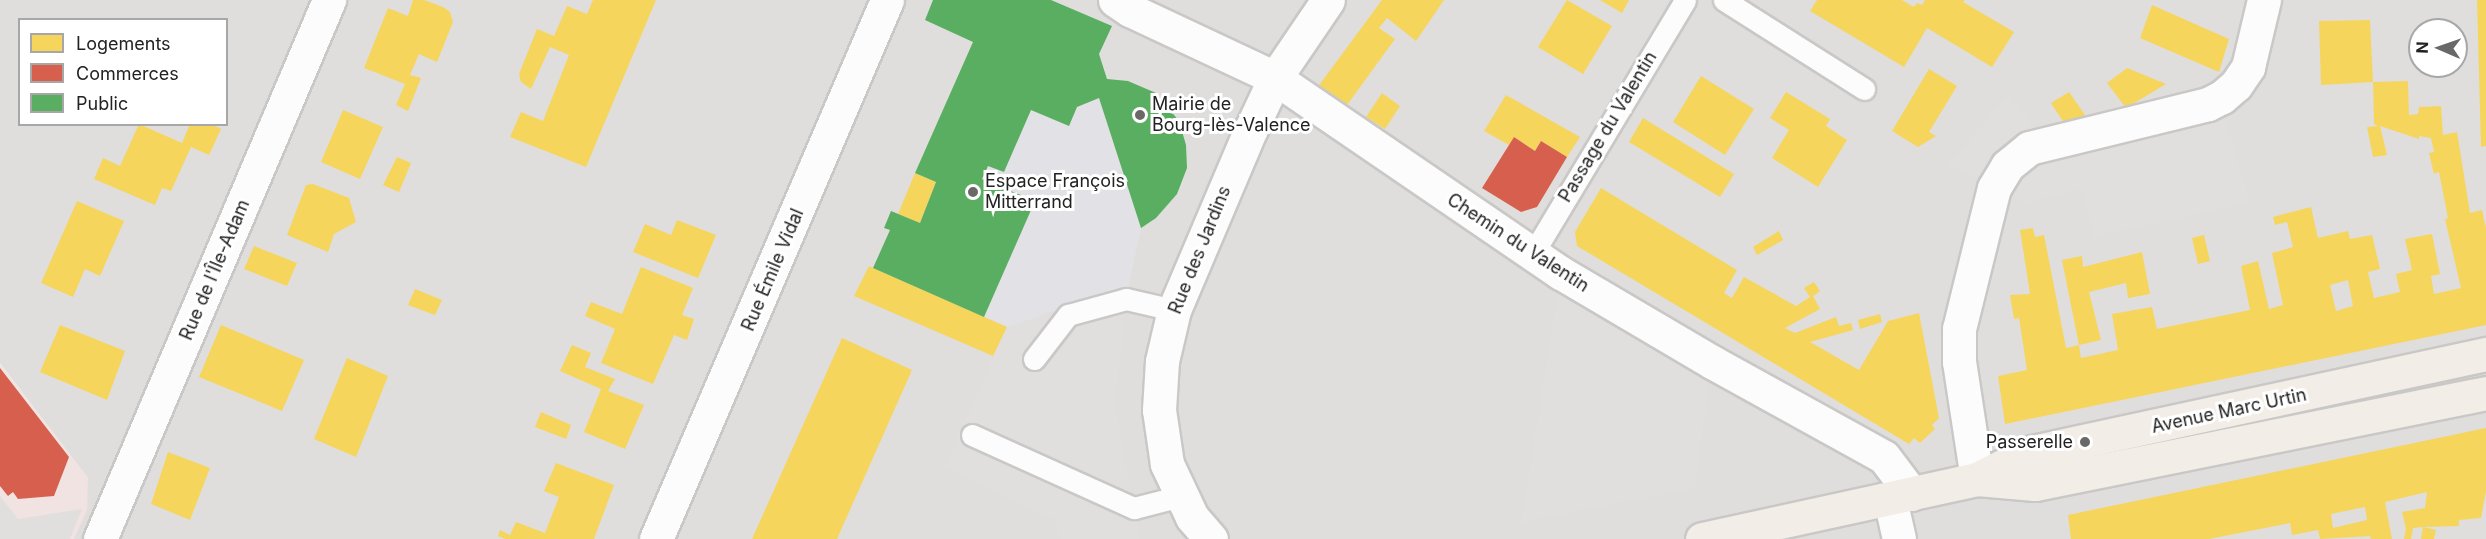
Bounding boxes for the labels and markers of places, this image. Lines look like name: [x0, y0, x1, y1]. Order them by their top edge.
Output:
place label: Mairie de Bourg-lès-Valence: [1152, 94, 1311, 136]
marker: Mairie de Bourg-lès-Valence: [1133, 108, 1147, 122]
place label: Espace François Mitterrand: [985, 171, 1125, 213]
marker: Espace François Mitterrand: [966, 185, 980, 199]
place label: Passerelle: [1986, 431, 2073, 453]
marker: Passerelle: [2078, 435, 2092, 449]

